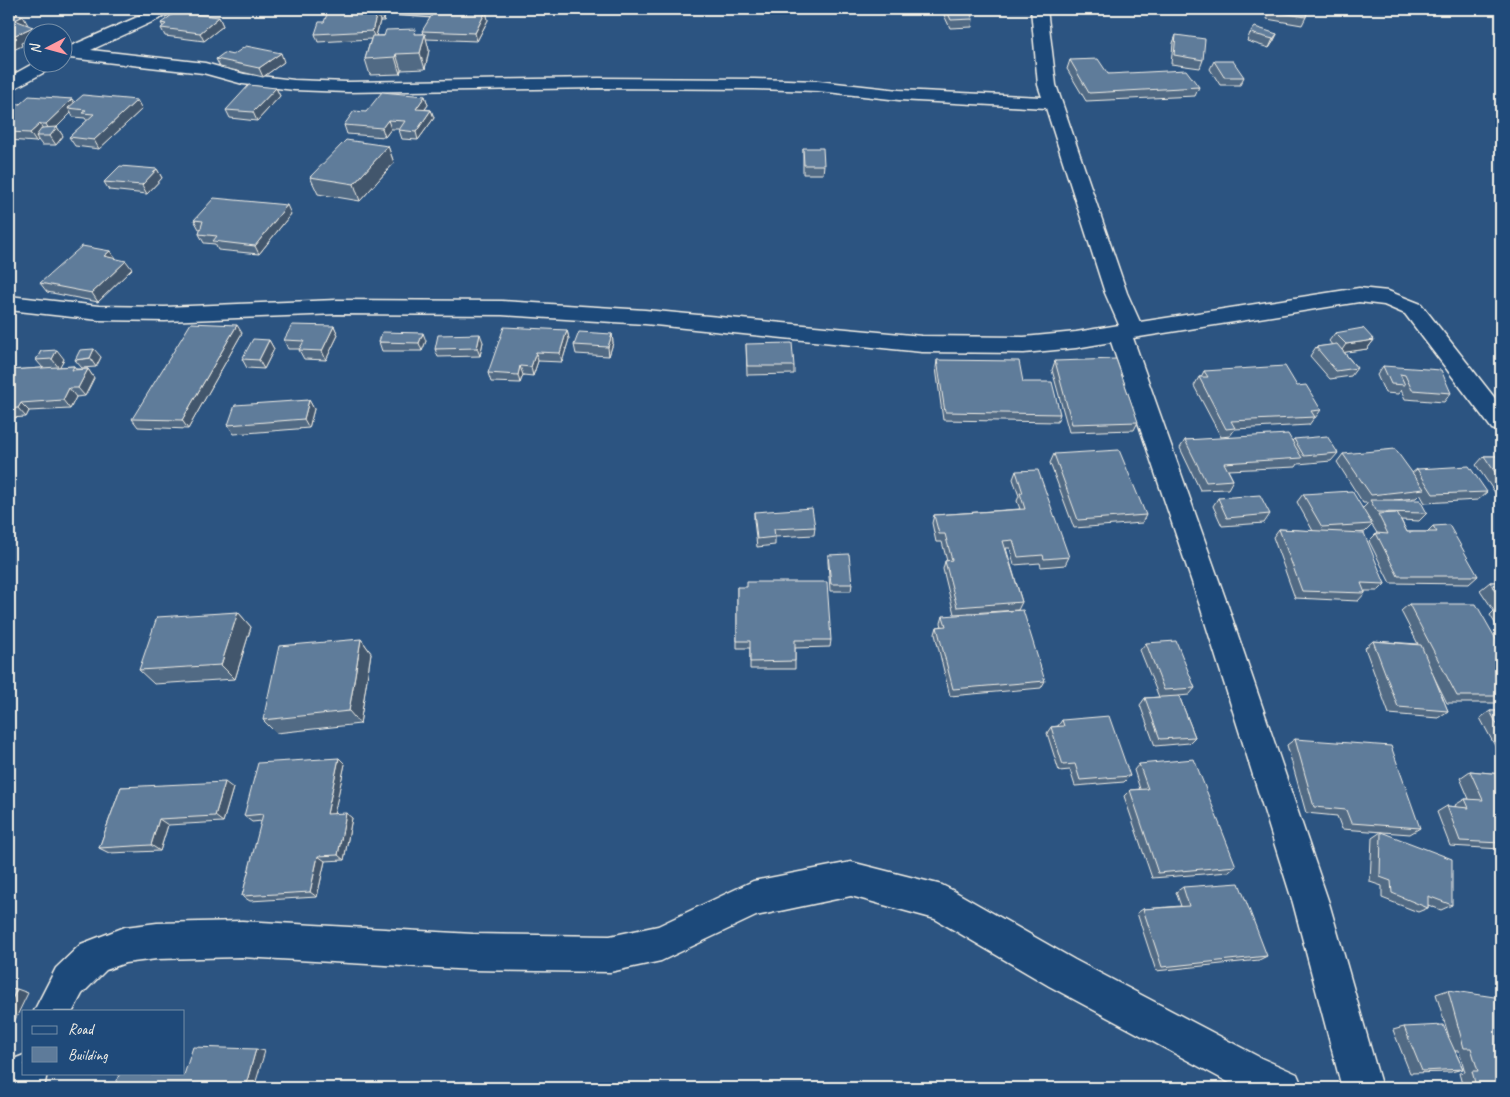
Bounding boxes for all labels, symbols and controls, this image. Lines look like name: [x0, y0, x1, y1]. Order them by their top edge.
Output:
north arrow: [22, 22, 72, 72]
text: N: [26, 42, 44, 55]
legend: [22, 1010, 185, 1074]
text: Road: [68, 1020, 95, 1039]
text: Building: [68, 1046, 108, 1065]

